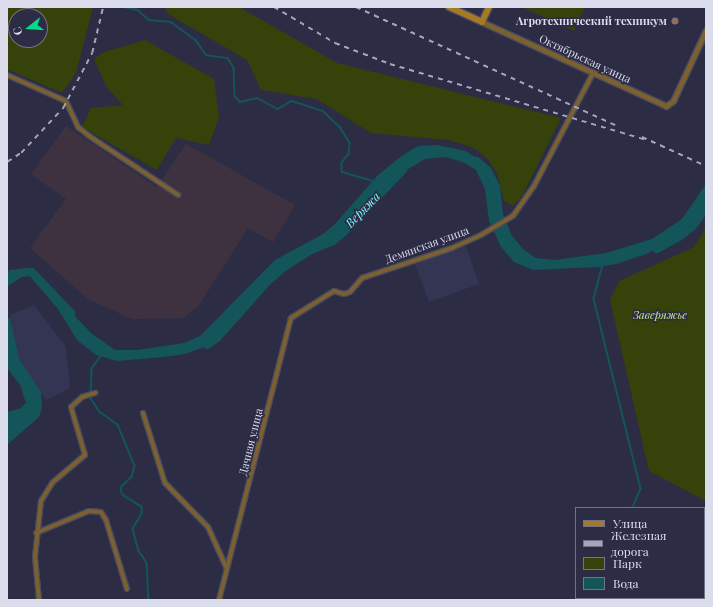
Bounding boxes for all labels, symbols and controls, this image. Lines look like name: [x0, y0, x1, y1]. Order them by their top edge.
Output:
north arrow: [8, 8, 48, 48]
place label: Агротехнический техникум: [516, 14, 667, 28]
marker: Агротехнический техникум: [670, 16, 680, 26]
text: С: [9, 25, 25, 37]
street label: Октябрьская улица: [537, 32, 633, 86]
water label: Веряжа: [343, 189, 383, 231]
street label: Демянская улица: [383, 224, 471, 266]
park label: Заверяжье: [633, 308, 687, 322]
street label: Дачная улица: [236, 407, 266, 477]
legend: [575, 507, 705, 599]
text: Улица: [613, 515, 647, 531]
text: Железная дорога: [611, 527, 666, 559]
text: Парк: [613, 555, 642, 571]
text: Вода: [613, 575, 639, 591]

